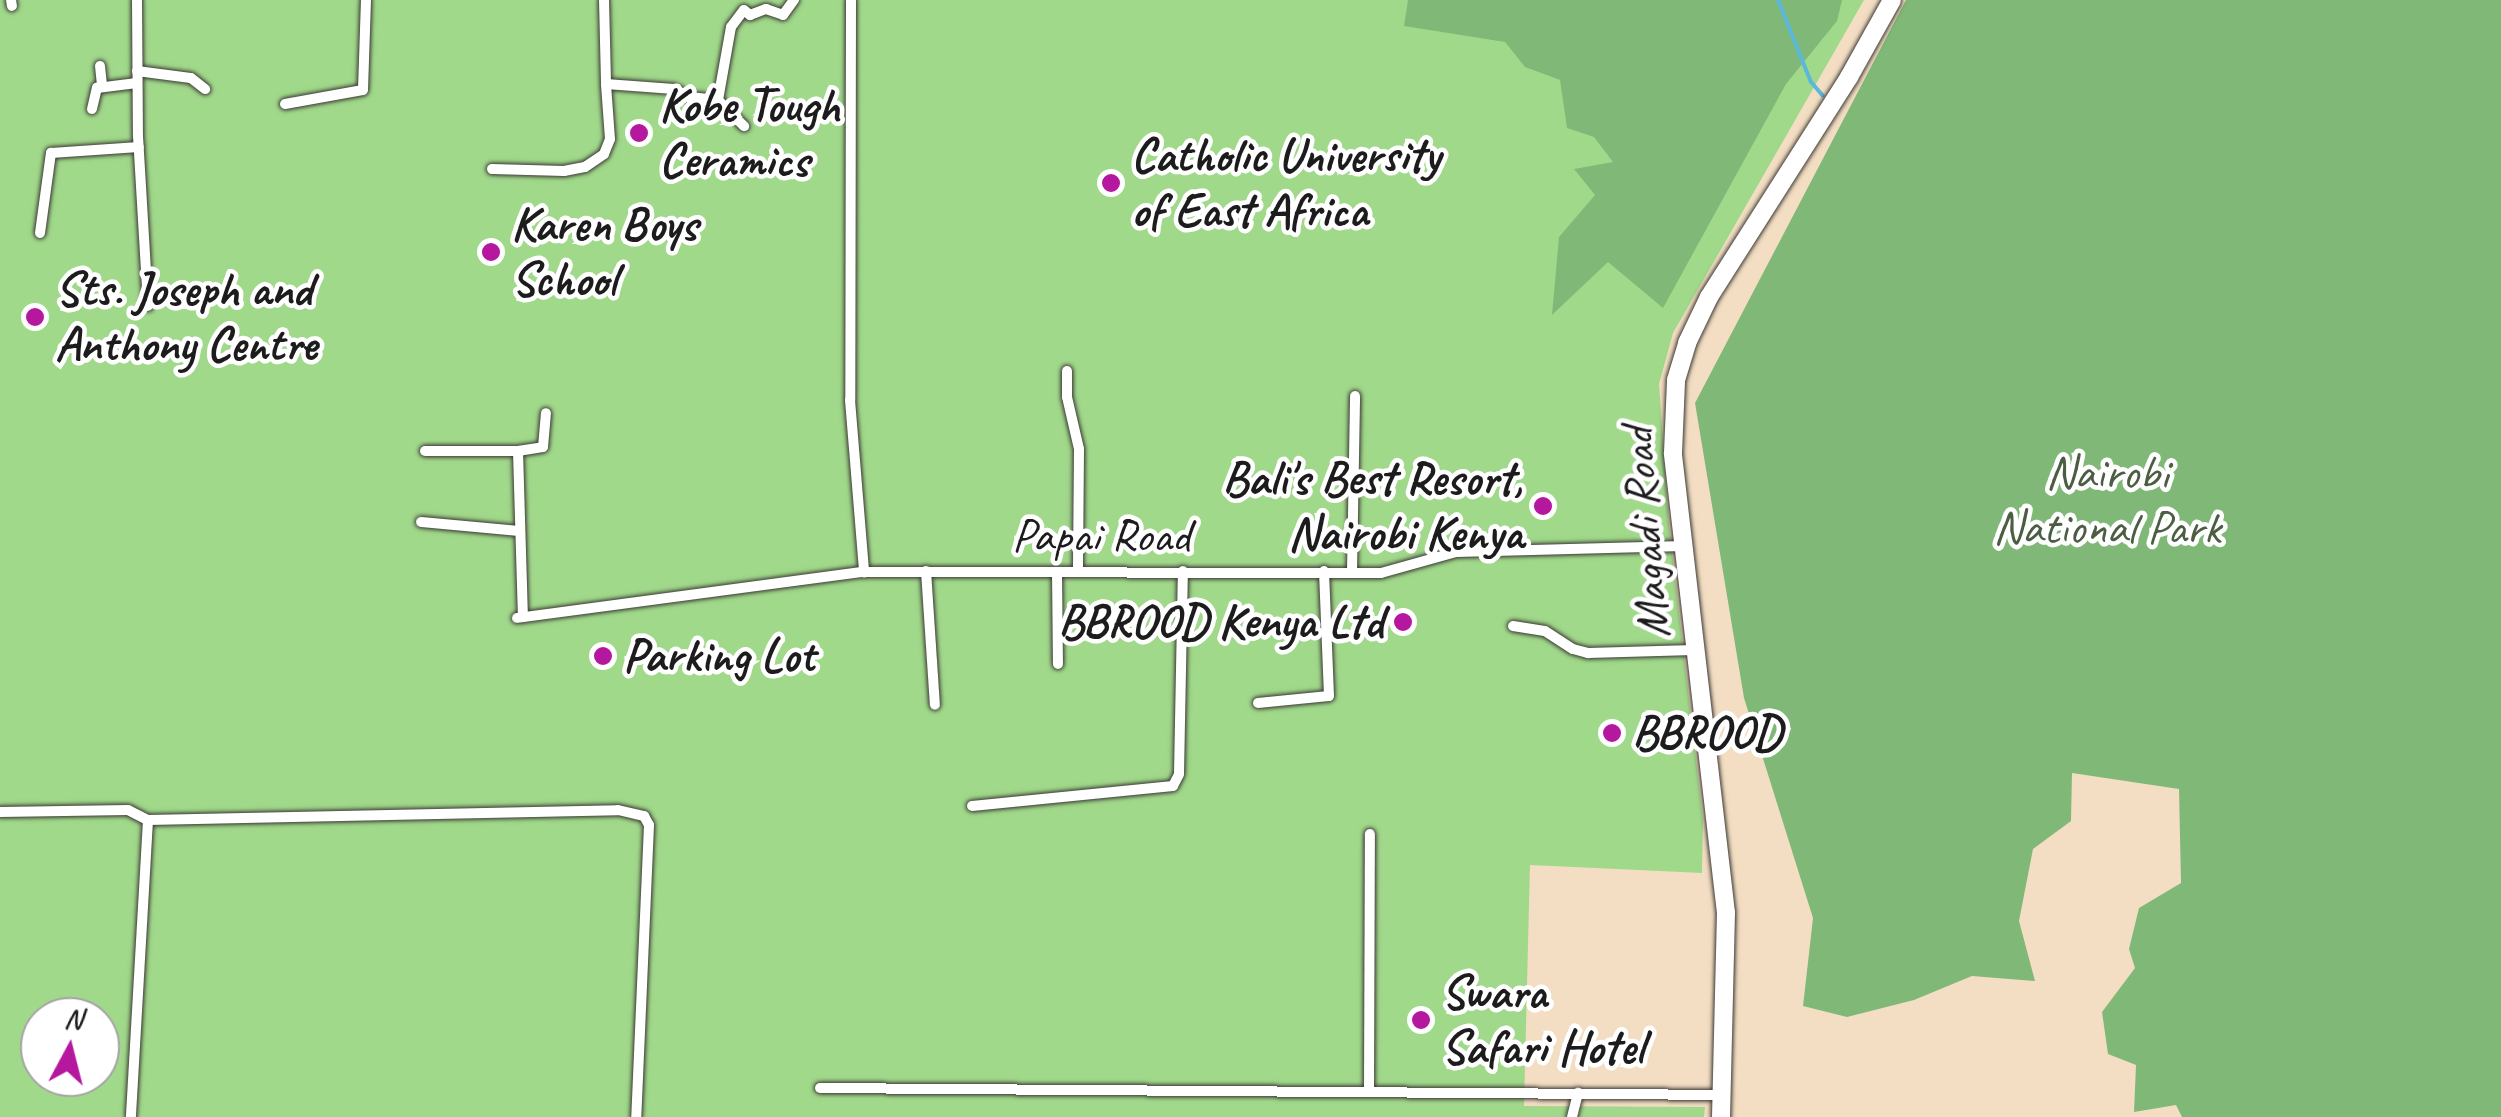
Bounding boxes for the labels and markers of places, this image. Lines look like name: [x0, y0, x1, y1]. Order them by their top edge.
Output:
place label: Kobe Tough Ceramics: [659, 76, 840, 189]
marker: Kobe Tough Ceramics: [628, 122, 650, 144]
place label: Catholic University of East Africa: [1131, 126, 1440, 239]
marker: Catholic University of East Africa: [1100, 172, 1122, 194]
place label: Karen Boys School: [511, 195, 697, 308]
marker: Karen Boys School: [480, 241, 502, 263]
place label: Sts. Joseph and Anthony Centre: [55, 260, 317, 373]
marker: Sts. Joseph and Anthony Centre: [24, 306, 46, 328]
place label: Bali's Best Resort, Nairobi Kenya: [1221, 449, 1523, 562]
marker: Bali's Best Resort, Nairobi Kenya: [1532, 495, 1554, 517]
place label: BBROOD Kenya Ltd: [1059, 593, 1383, 651]
marker: BBROOD Kenya Ltd: [1392, 611, 1414, 633]
place label: Parking Lot: [623, 627, 814, 685]
marker: Parking Lot: [592, 645, 614, 667]
place label: BBROOD: [1632, 704, 1781, 762]
marker: BBROOD: [1601, 722, 1623, 744]
place label: Swara Safari Hotel: [1441, 963, 1643, 1076]
marker: Swara Safari Hotel: [1410, 1009, 1432, 1031]

